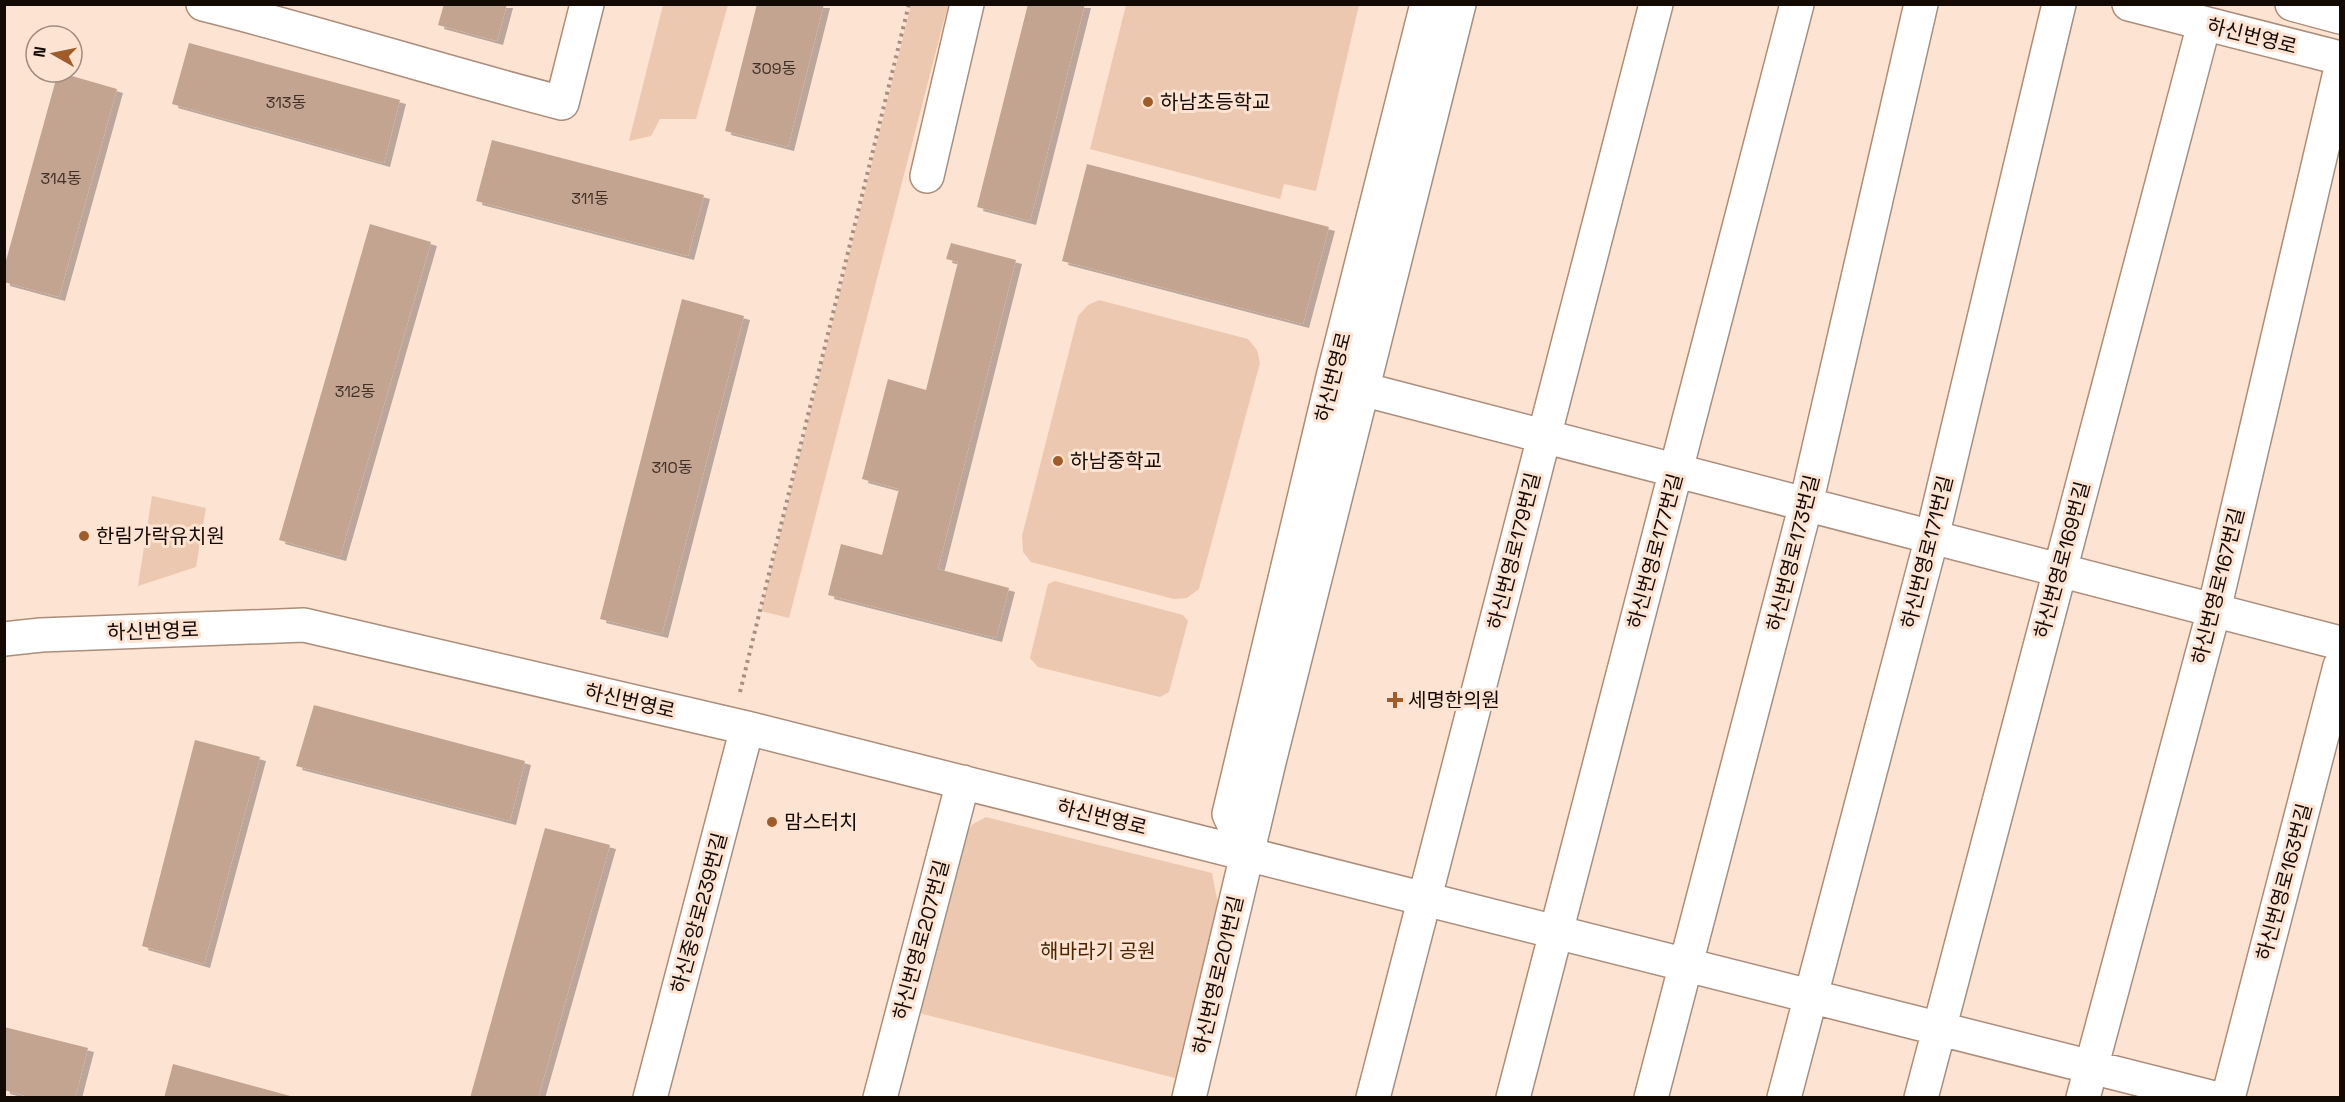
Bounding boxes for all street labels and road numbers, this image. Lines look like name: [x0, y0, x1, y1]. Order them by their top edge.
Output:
street label: 하신번영로: [2204, 12, 2300, 60]
street label: 하신번영로: [1309, 329, 1357, 425]
street label: 하신번영로179번길: [1482, 470, 1546, 632]
street label: 하신번영로177번길: [1622, 470, 1688, 632]
street label: 하신번영로173번길: [1761, 472, 1825, 634]
street label: 하신번영로171번길: [1895, 473, 1959, 631]
street label: 하신번영로169번길: [2029, 479, 2095, 641]
street label: 하신번영로167번길: [2186, 505, 2250, 667]
street label: 하신번영로: [107, 616, 199, 646]
street label: 하신번영로: [582, 678, 678, 724]
street label: 하신번영로: [1054, 793, 1150, 841]
street label: 하신번영로163번길: [2251, 801, 2317, 963]
street label: 하신중앙로239번길: [665, 830, 733, 996]
street label: 하신번영로207번길: [887, 857, 955, 1023]
street label: 하신번영로201번길: [1187, 893, 1249, 1057]

